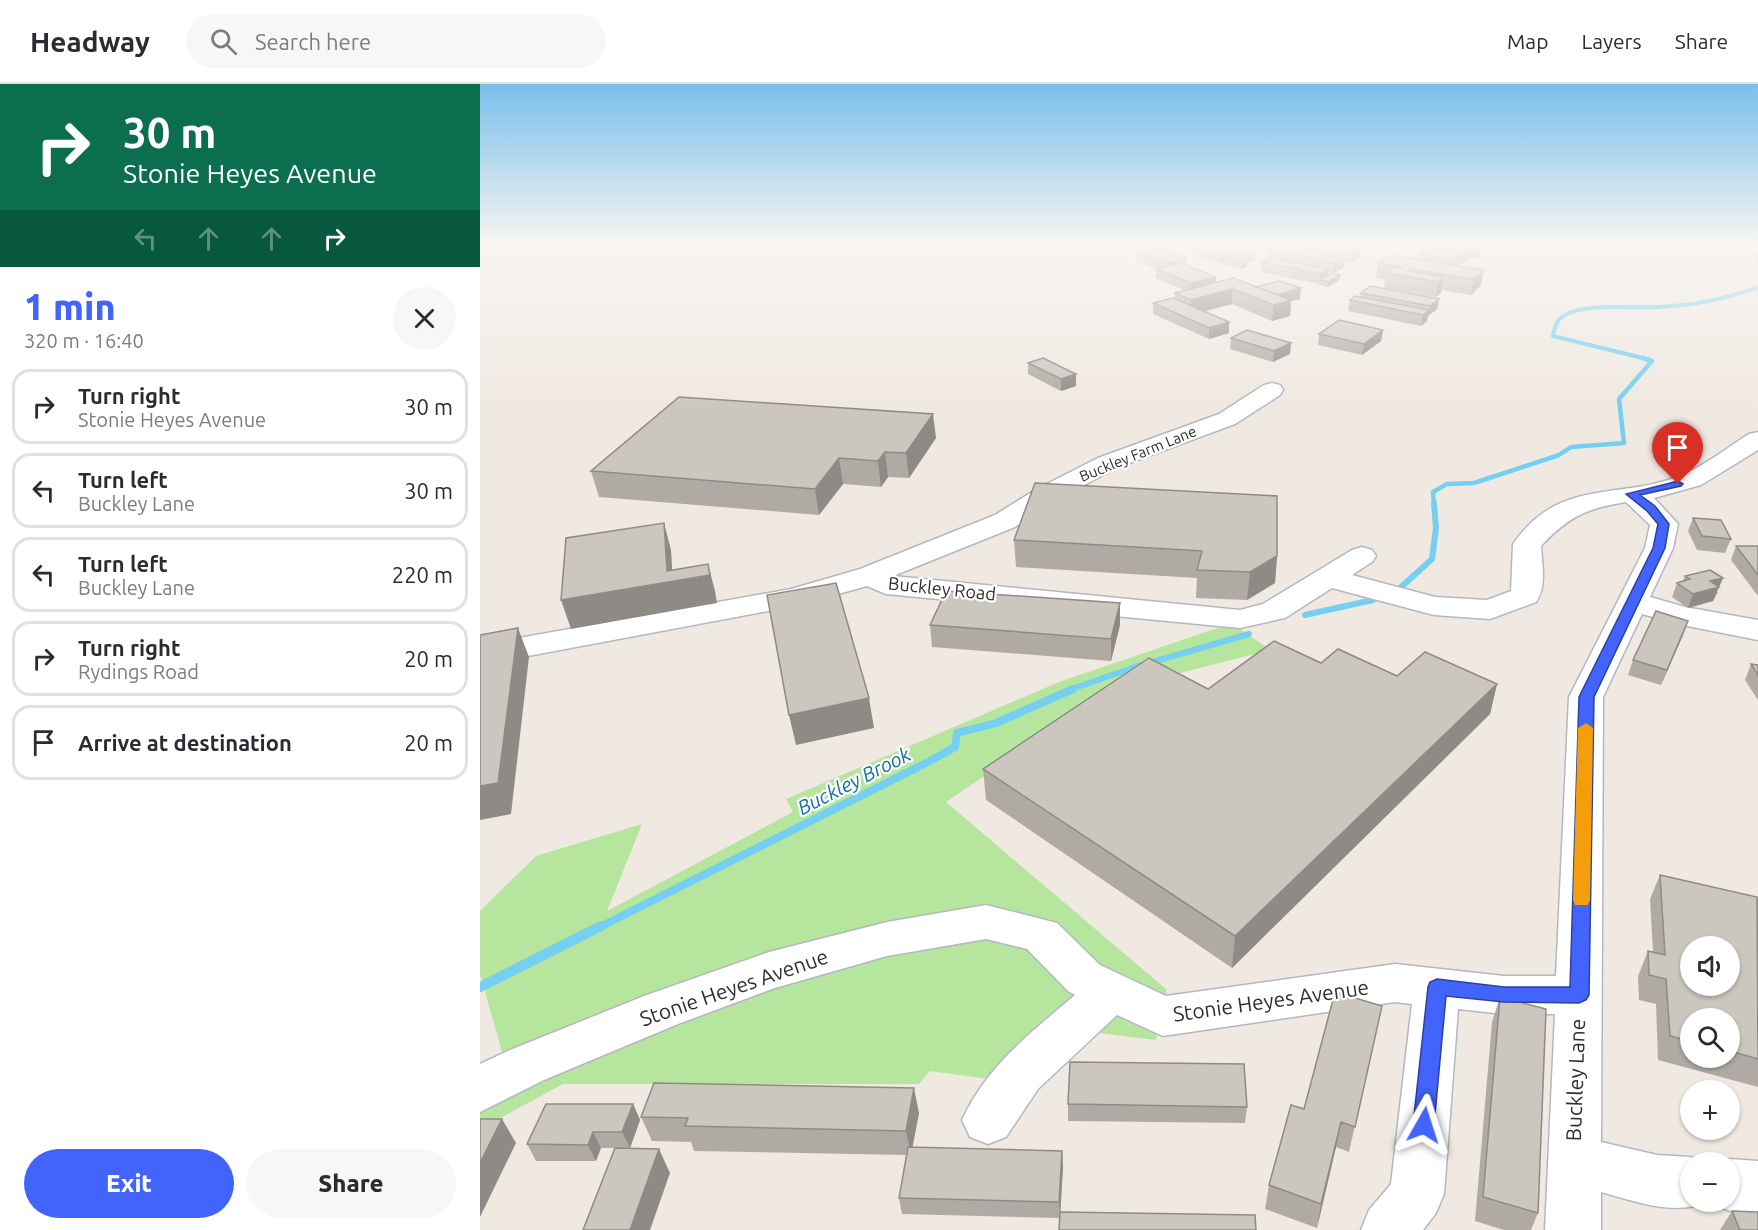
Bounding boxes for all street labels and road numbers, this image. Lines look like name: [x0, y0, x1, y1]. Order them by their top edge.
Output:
street label: Buckley Farm Lane: [1077, 422, 1199, 485]
street label: Buckley Road: [887, 572, 997, 604]
street label: Stonie Heyes Avenue: [636, 944, 831, 1031]
street label: Stonie Heyes Avenue: [1171, 974, 1370, 1026]
street label: Buckley Lane: [1561, 1018, 1589, 1142]

